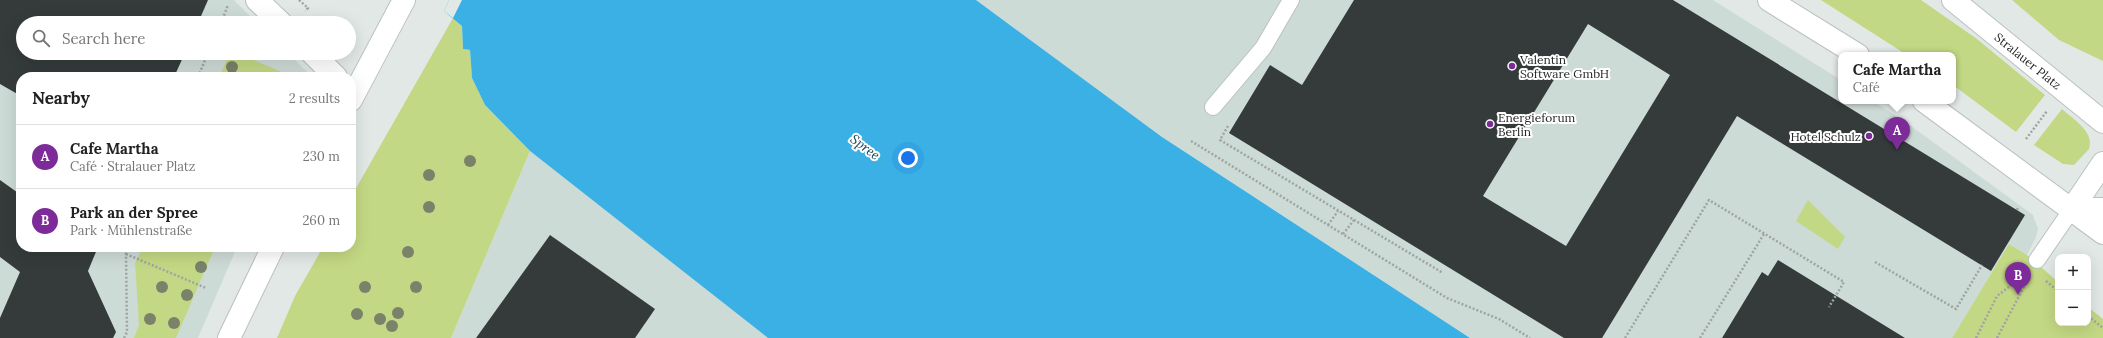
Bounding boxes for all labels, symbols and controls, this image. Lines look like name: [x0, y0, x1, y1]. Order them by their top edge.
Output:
search box: [16, 16, 356, 60]
icon: search: [30, 27, 52, 49]
text: Search here: [62, 29, 145, 48]
street label: Stralauer Platz: [1992, 30, 2064, 92]
place label: Valentin Software GmbH: [1519, 52, 1609, 81]
popup: [1838, 52, 1956, 104]
text: Cafe Martha: [1853, 60, 1941, 79]
marker: Valentin Software GmbH: [1507, 61, 1517, 71]
text: Café: [1853, 79, 1880, 96]
text: Nearby: [32, 87, 90, 109]
text: 2 results: [289, 90, 340, 107]
place label: Energieforum Berlin: [1498, 110, 1576, 139]
pin: A: [1884, 117, 1910, 150]
marker: Energieforum Berlin: [1485, 119, 1495, 129]
place label: Hotel Schulz: [1790, 129, 1861, 144]
water label: Spree: [847, 130, 883, 164]
marker: Hotel Schulz: [1864, 131, 1874, 141]
text: Cafe Martha: [70, 139, 159, 158]
text: A: [41, 148, 49, 165]
text: 230 m: [303, 148, 340, 165]
your location: [898, 148, 918, 168]
text: Café · Stralauer Platz: [70, 158, 196, 175]
text: Park an der Spree: [70, 203, 198, 222]
text: B: [41, 212, 49, 229]
text: 260 m: [302, 212, 340, 229]
text: Park · Mühlenstraße: [70, 222, 192, 239]
map controls: [2055, 254, 2091, 326]
button: +: [2055, 254, 2091, 290]
pin: B: [2005, 262, 2031, 295]
button: −: [2055, 290, 2091, 326]

